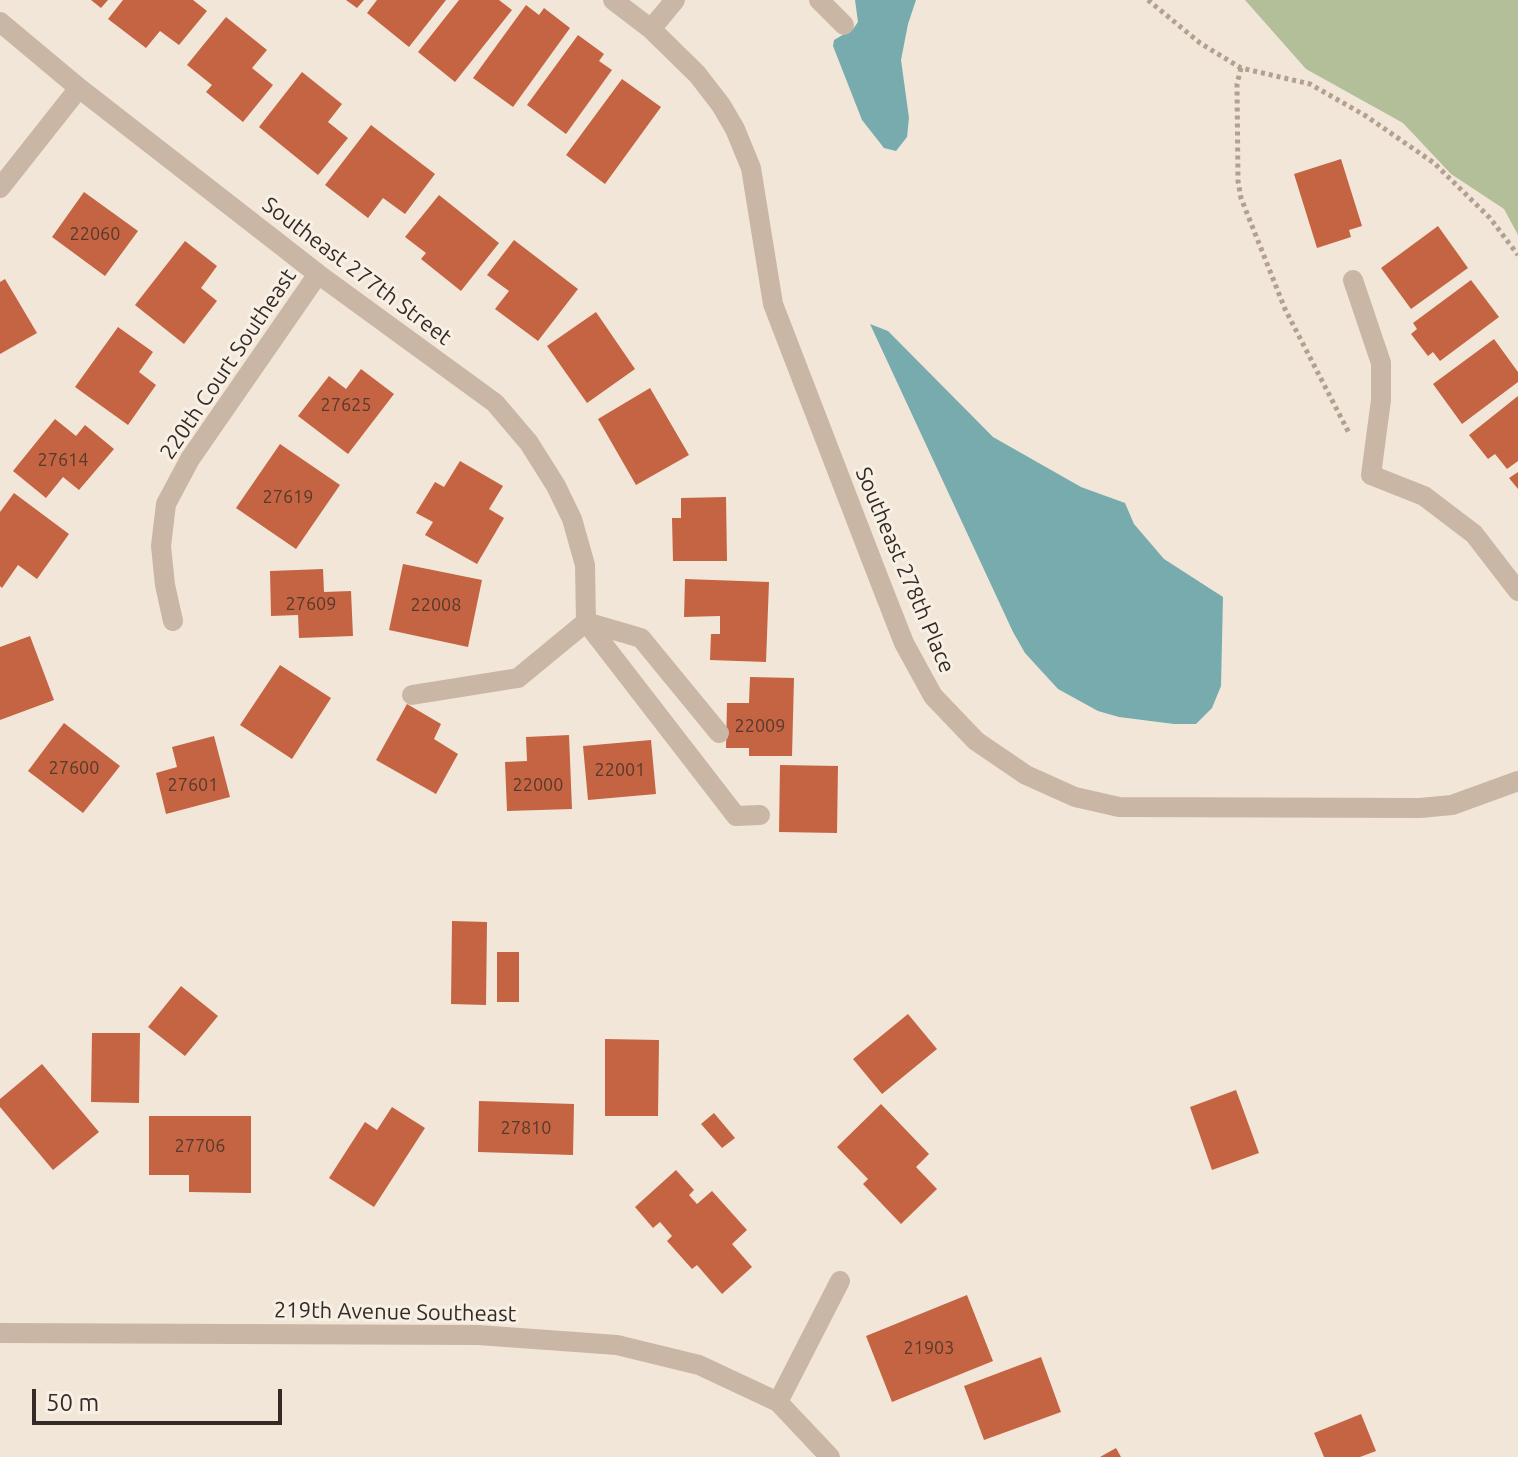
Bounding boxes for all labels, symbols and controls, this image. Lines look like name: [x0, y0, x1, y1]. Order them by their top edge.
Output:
street label: Southeast 277th Street: [257, 191, 457, 351]
house number: 22060: [70, 223, 120, 245]
street label: 220th Court Southeast: [154, 264, 302, 464]
house number: 27625: [321, 394, 371, 416]
house number: 27614: [38, 449, 88, 471]
street label: Southeast 278th Place: [850, 463, 960, 677]
house number: 27619: [263, 486, 313, 508]
house number: 27609: [286, 593, 336, 615]
house number: 22008: [411, 594, 461, 616]
house number: 22009: [735, 715, 785, 737]
house number: 27600: [49, 757, 99, 779]
house number: 22001: [595, 759, 645, 781]
house number: 27601: [168, 774, 218, 796]
house number: 22000: [513, 774, 563, 796]
house number: 27810: [501, 1117, 551, 1139]
house number: 27706: [175, 1135, 225, 1157]
street label: 219th Avenue Southeast: [274, 1297, 516, 1327]
house number: 21903: [904, 1337, 954, 1359]
scale bar: [36, 1373, 286, 1423]
text: 50 m: [46, 1389, 99, 1416]

